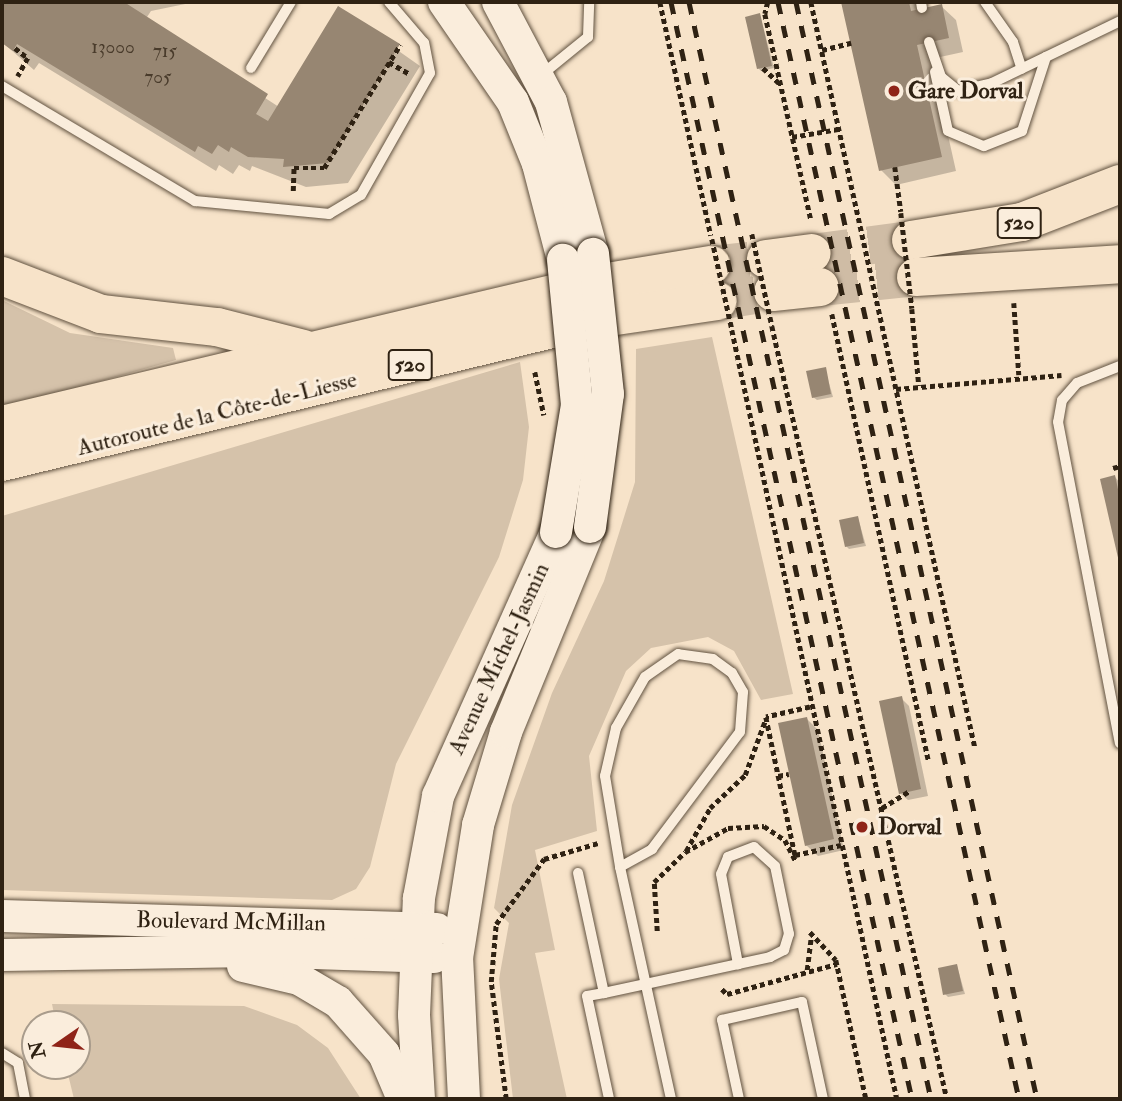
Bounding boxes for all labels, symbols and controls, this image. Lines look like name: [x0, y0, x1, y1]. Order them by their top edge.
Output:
house number: 13000: [91, 37, 135, 59]
house number: 715: [153, 41, 177, 63]
house number: 705: [145, 67, 171, 89]
place label: Gare Dorval: [908, 77, 1024, 105]
marker: Gare Dorval: [886, 83, 902, 99]
road number: 520: [996, 206, 1042, 241]
road number: 520: [387, 348, 433, 382]
street label: Autoroute de la Côte-de-Liesse: [74, 366, 360, 462]
street label: Avenue Michel-Jasmin: [442, 559, 556, 759]
place label: Dorval: [878, 813, 942, 841]
marker: Dorval: [852, 817, 872, 837]
street label: Boulevard McMillan: [136, 907, 326, 937]
north arrow: [21, 1010, 91, 1080]
text: N: [24, 1038, 51, 1061]

